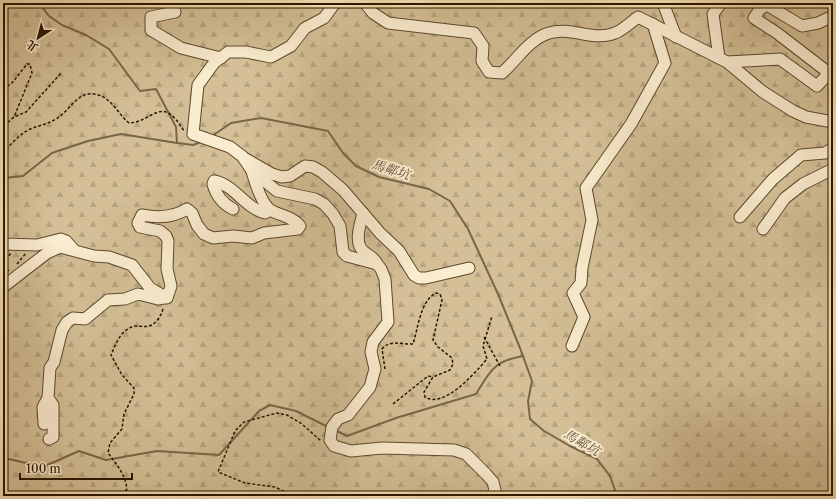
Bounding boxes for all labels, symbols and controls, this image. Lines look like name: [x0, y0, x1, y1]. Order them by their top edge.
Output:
north arrow: [18, 18, 58, 58]
text: 北: [24, 37, 41, 55]
water label: 馬鄰坑: [370, 156, 414, 183]
water label: 馬鄰坑: [561, 425, 605, 460]
scale bar: [20, 455, 132, 481]
text: 100 m: [26, 461, 61, 476]

